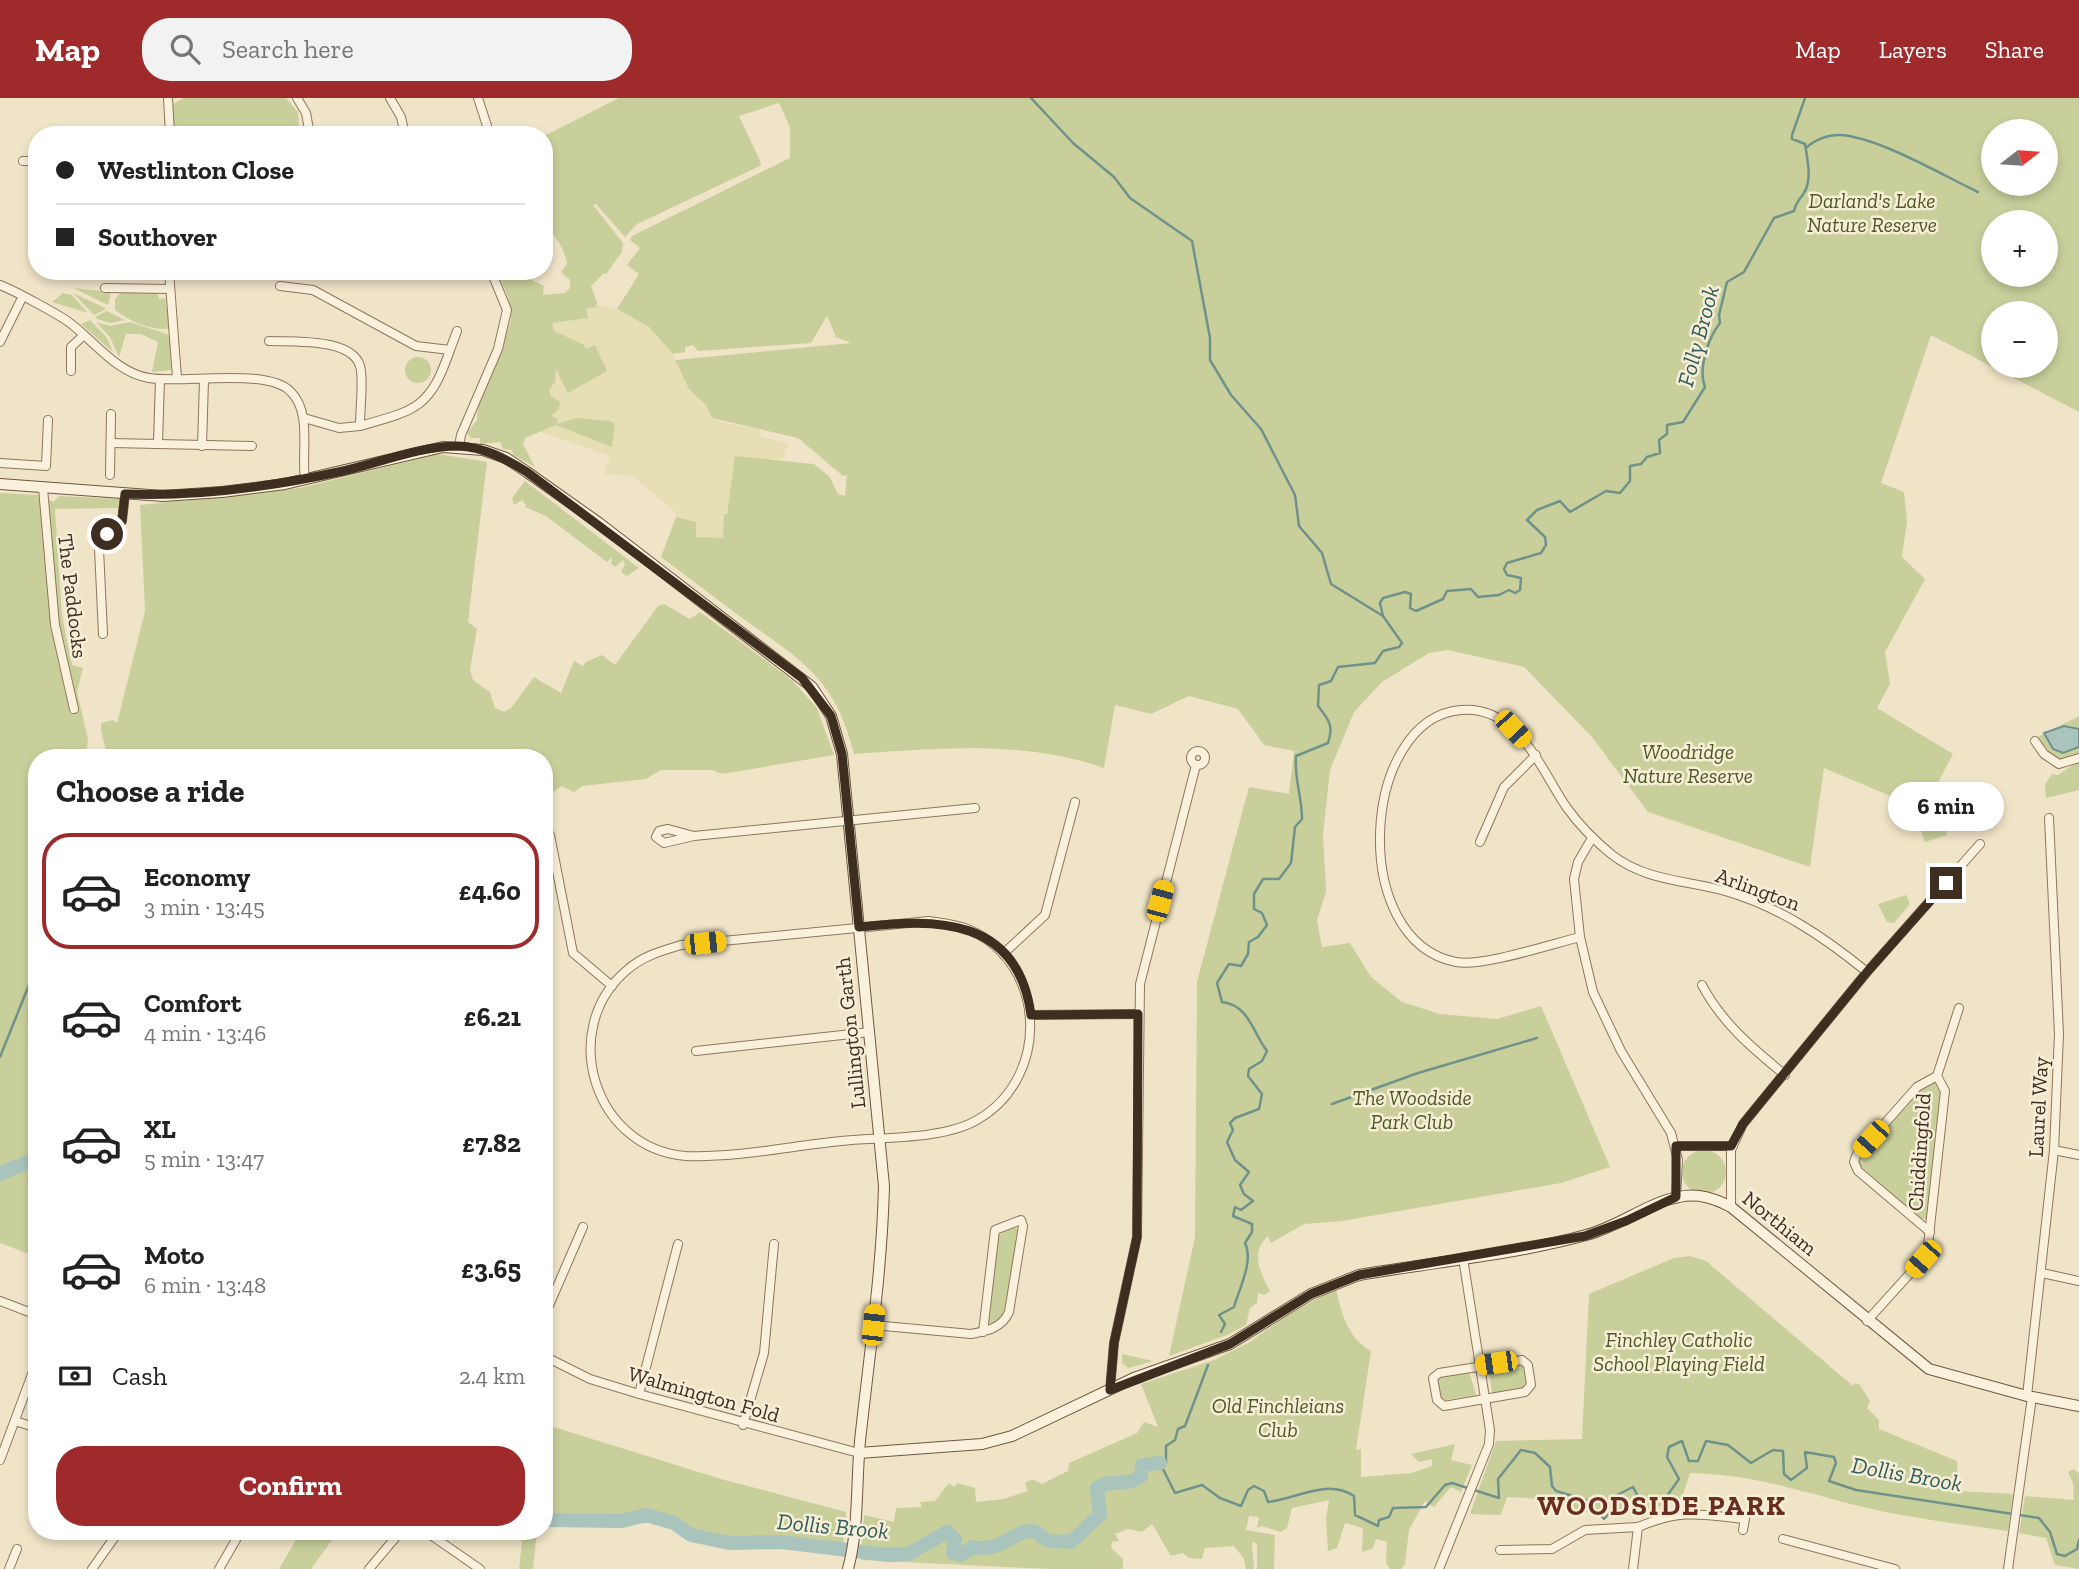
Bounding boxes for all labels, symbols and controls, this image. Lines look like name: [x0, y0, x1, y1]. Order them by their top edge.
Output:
search box: [142, 18, 632, 81]
text: Map: [35, 30, 100, 69]
icon: search: [166, 30, 204, 68]
text: Search here: [222, 33, 354, 65]
text: Map: [1795, 35, 1841, 64]
text: Layers: [1879, 35, 1947, 64]
text: Share: [1985, 35, 2044, 64]
north arrow: [1981, 119, 2058, 196]
map controls: [1981, 119, 2058, 378]
text: Westlinton Close: [98, 154, 294, 186]
park label: Darland's Lake Nature Reserve: [1807, 188, 1937, 237]
button: +: [1981, 210, 2058, 287]
text: Southover: [98, 221, 217, 253]
water label: Folly Brook: [1671, 282, 1725, 390]
button: −: [1981, 301, 2058, 378]
route start: [91, 518, 123, 550]
street label: The Paddocks: [53, 532, 93, 660]
car: [1491, 706, 1536, 752]
park label: Woodridge Nature Reserve: [1623, 739, 1753, 788]
text: Choose a ride: [56, 772, 244, 810]
callout: 6 min: [1888, 782, 2004, 830]
text: 6 min: [1917, 792, 1975, 820]
icon: car: [60, 860, 123, 923]
text: Economy: [144, 861, 250, 893]
street label: Arlington: [1712, 862, 1804, 916]
route end: [1930, 867, 1962, 899]
text: £4.60: [459, 875, 521, 907]
car: [1145, 878, 1176, 924]
text: 3 min · 13:45: [144, 893, 265, 921]
car: [684, 930, 727, 956]
street label: Lullington Garth: [830, 956, 870, 1110]
icon: car: [60, 986, 123, 1049]
text: Comfort: [144, 987, 241, 1019]
text: £6.21: [464, 1001, 521, 1033]
text: 4 min · 13:46: [144, 1019, 266, 1047]
street label: Laurel Way: [2023, 1056, 2053, 1158]
park label: The Woodside Park Club: [1352, 1085, 1472, 1134]
street label: Chiddingfold: [1902, 1092, 1936, 1212]
icon: car: [60, 1112, 123, 1175]
text: XL: [144, 1113, 176, 1145]
car: [1850, 1116, 1893, 1162]
text: £7.82: [462, 1127, 521, 1159]
text: 5 min · 13:47: [144, 1145, 264, 1173]
street label: Northiam: [1738, 1185, 1822, 1261]
car: [1902, 1236, 1945, 1282]
icon: car: [60, 1238, 123, 1301]
text: Moto: [144, 1239, 204, 1271]
text: £3.65: [461, 1253, 521, 1285]
text: 6 min · 13:48: [144, 1271, 266, 1299]
car: [861, 1303, 886, 1347]
park label: Finchley Catholic School Playing Field: [1593, 1327, 1765, 1376]
car: [1474, 1350, 1519, 1376]
icon: cash: [56, 1357, 94, 1395]
text: Cash: [112, 1360, 167, 1392]
street label: Walmington Fold: [625, 1360, 783, 1428]
text: 2.4 km: [459, 1362, 525, 1390]
park label: Old Finchleians Club: [1212, 1393, 1344, 1442]
button: Confirm: [56, 1446, 525, 1526]
water label: Dollis Brook: [1849, 1450, 1965, 1498]
district label: WOODSIDE PARK: [1537, 1489, 1787, 1522]
water label: Dollis Brook: [776, 1507, 890, 1545]

